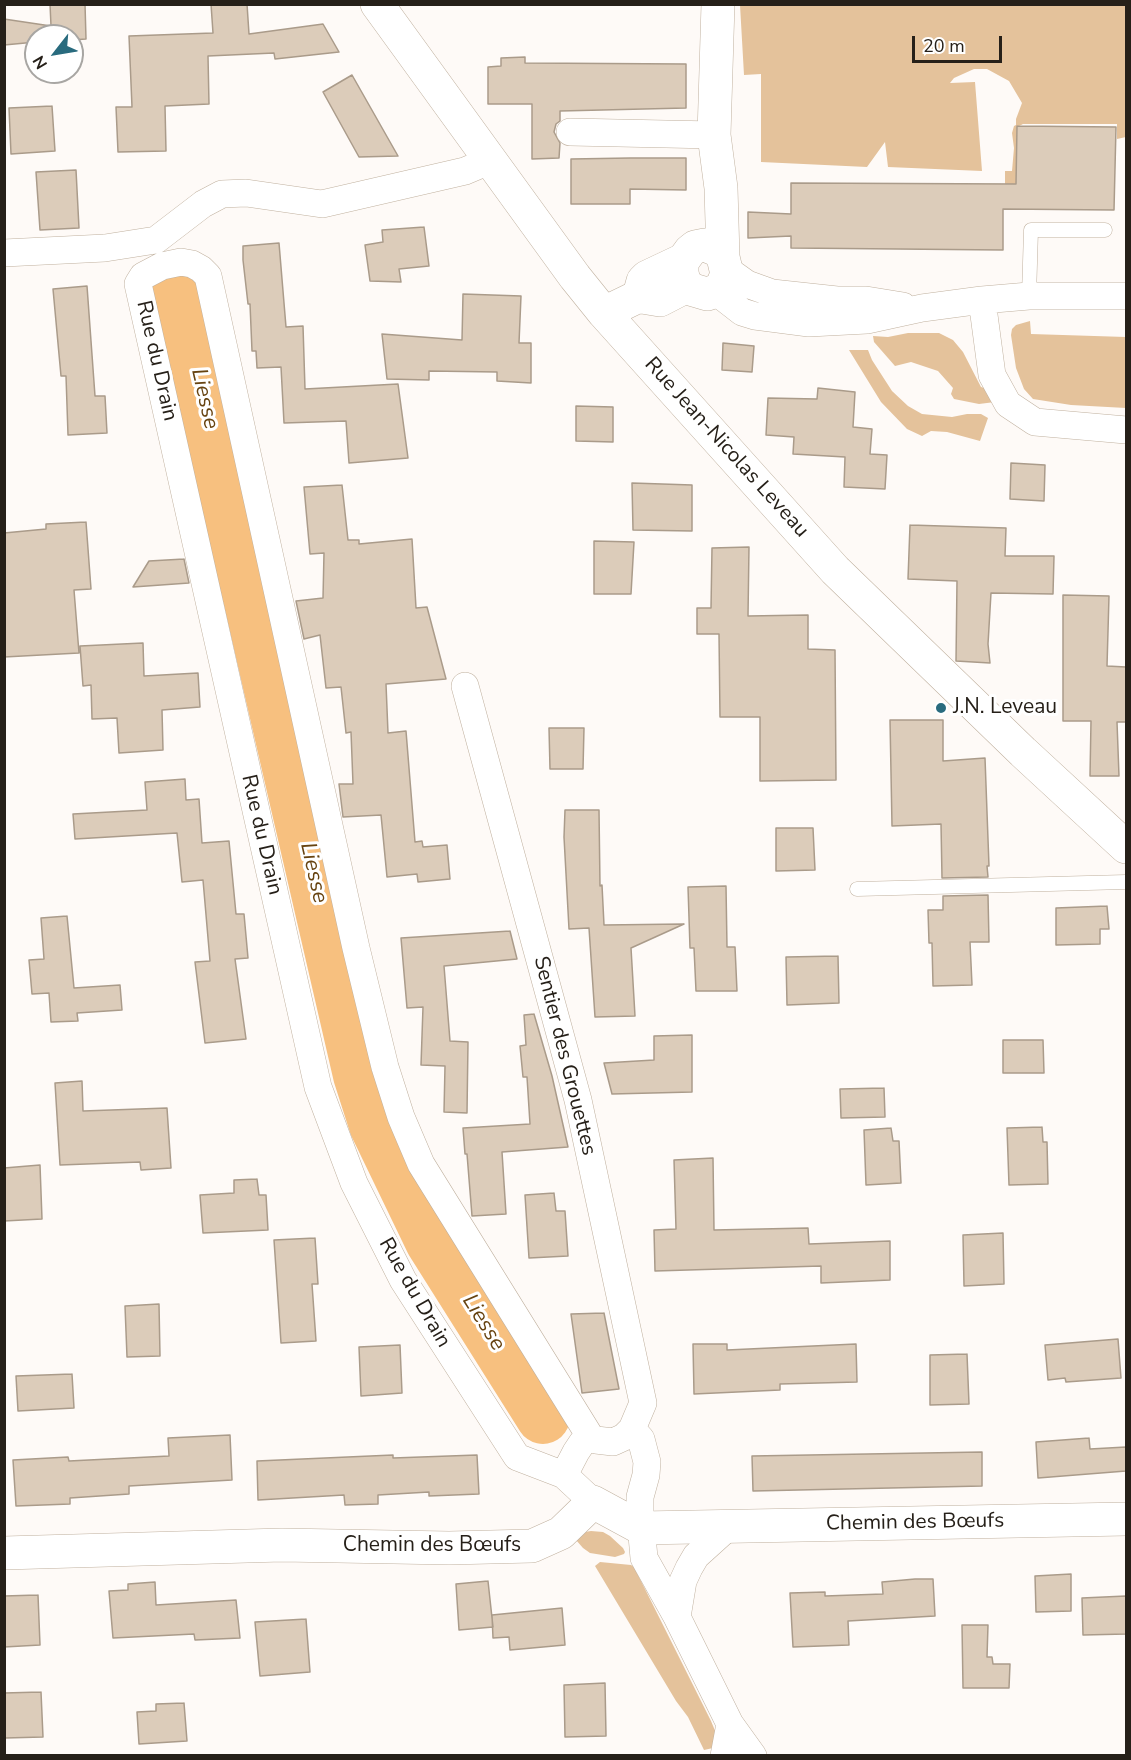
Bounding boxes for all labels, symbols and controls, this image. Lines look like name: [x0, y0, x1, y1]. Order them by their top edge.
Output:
north arrow: [24, 24, 84, 84]
scale bar: [915, 24, 1005, 62]
text: 20 m: [923, 34, 965, 58]
text: N: [28, 51, 53, 73]
street label: Rue du Drain: [130, 298, 182, 424]
street label: Rue Jean-Nicolas Leveau: [638, 353, 814, 543]
water label: Liesse: [184, 366, 224, 432]
place label: J.N. Leveau: [953, 695, 1057, 721]
marker: J.N. Leveau: [934, 701, 948, 715]
street label: Rue du Drain: [235, 772, 287, 898]
water label: Liesse: [293, 840, 333, 906]
street label: Sentier des Grouettes: [527, 954, 601, 1158]
street label: Rue du Drain: [372, 1234, 456, 1352]
water label: Liesse: [455, 1290, 511, 1356]
street label: Chemin des Bœufs: [826, 1509, 1004, 1537]
street label: Chemin des Bœufs: [343, 1533, 521, 1559]

